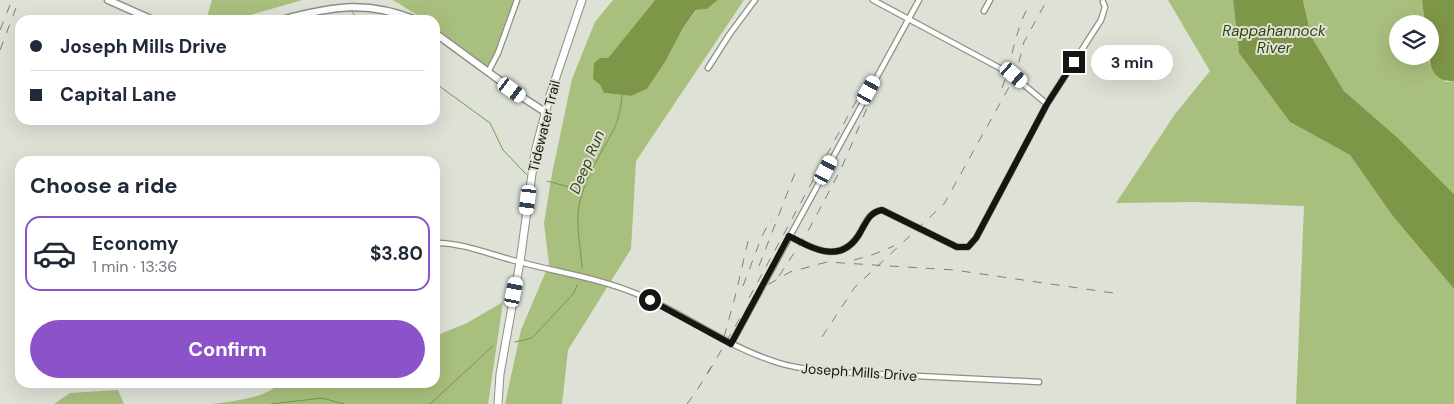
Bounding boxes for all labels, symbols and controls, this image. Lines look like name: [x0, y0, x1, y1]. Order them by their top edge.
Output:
map controls: [1389, 15, 1439, 65]
button: layers: [1389, 15, 1439, 65]
water label: Rappahannock River: [1222, 21, 1326, 58]
text: Joseph Mills Drive: [60, 34, 227, 59]
callout: 3 min: [1092, 44, 1174, 80]
route end: [1063, 51, 1085, 73]
text: 3 min: [1111, 52, 1153, 73]
car: [997, 59, 1030, 91]
car: [855, 73, 882, 107]
car: [495, 75, 528, 105]
street label: Tidewater Trail: [524, 78, 564, 174]
text: Capital Lane: [60, 82, 177, 107]
water label: Deep Run: [565, 127, 609, 197]
car: [812, 153, 839, 187]
text: Choose a ride: [30, 171, 178, 200]
car: [518, 184, 537, 216]
icon: car: [32, 231, 77, 276]
text: Economy: [92, 231, 179, 256]
text: $3.80: [370, 241, 423, 266]
text: 1 min · 13:36: [92, 256, 177, 277]
car: [503, 276, 524, 308]
route start: [639, 289, 661, 311]
button: Confirm: [30, 320, 425, 378]
street label: Joseph Mills Drive: [800, 359, 918, 385]

